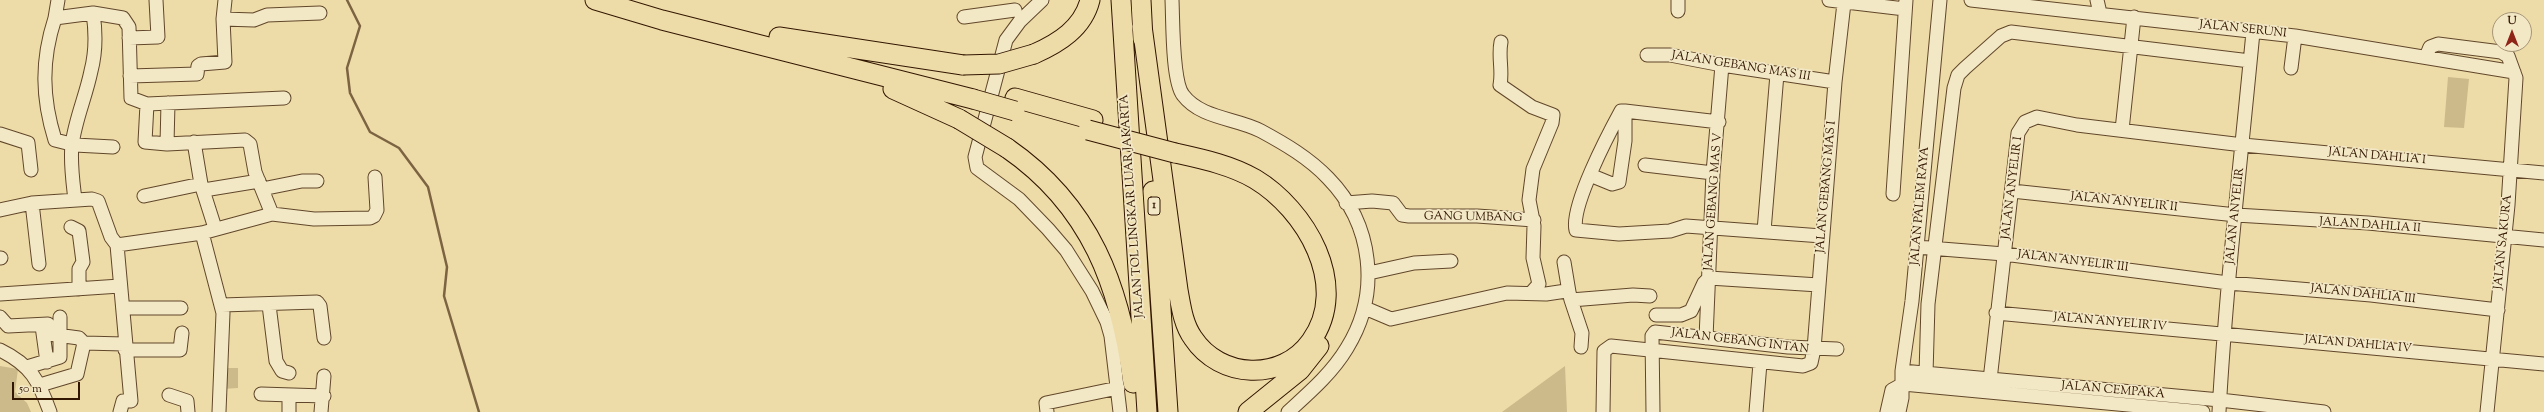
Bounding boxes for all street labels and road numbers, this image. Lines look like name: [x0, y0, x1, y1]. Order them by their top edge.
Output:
street label: JALAN SERUNI: [2199, 18, 2287, 42]
street label: JALAN GEBANG MAS III: [1671, 49, 1811, 85]
street label: JALAN TOL LINGKAR LUAR JAKARTA: [1118, 94, 1148, 318]
street label: JALAN GEBANG MAS I: [1814, 120, 1840, 254]
street label: JALAN GEBANG MAS V: [1702, 133, 1726, 271]
street label: JALAN ANYELIR I: [2000, 136, 2026, 240]
street label: JALAN PALEM RAYA: [1909, 146, 1933, 266]
street label: JALAN DAHLIA I: [2328, 146, 2426, 168]
street label: JALAN ANYELIR: [2224, 167, 2248, 265]
street label: JALAN ANYELIR II: [2070, 190, 2178, 216]
street label: JALAN SAKURA: [2492, 194, 2516, 290]
road number: 1: [1148, 197, 1160, 215]
street label: GANG UMBANG: [1424, 210, 1522, 226]
street label: JALAN DAHLIA II: [2319, 215, 2421, 237]
street label: JALAN ANYELIR III: [2017, 248, 2129, 276]
street label: JALAN DAHLIA III: [2310, 282, 2416, 308]
street label: JALAN ANYELIR IV: [2053, 311, 2167, 335]
street label: JALAN GEBANG INTAN: [1670, 326, 1810, 358]
street label: JALAN DAHLIA IV: [2304, 333, 2412, 357]
street label: JALAN CEMPAKA: [2061, 379, 2165, 403]

